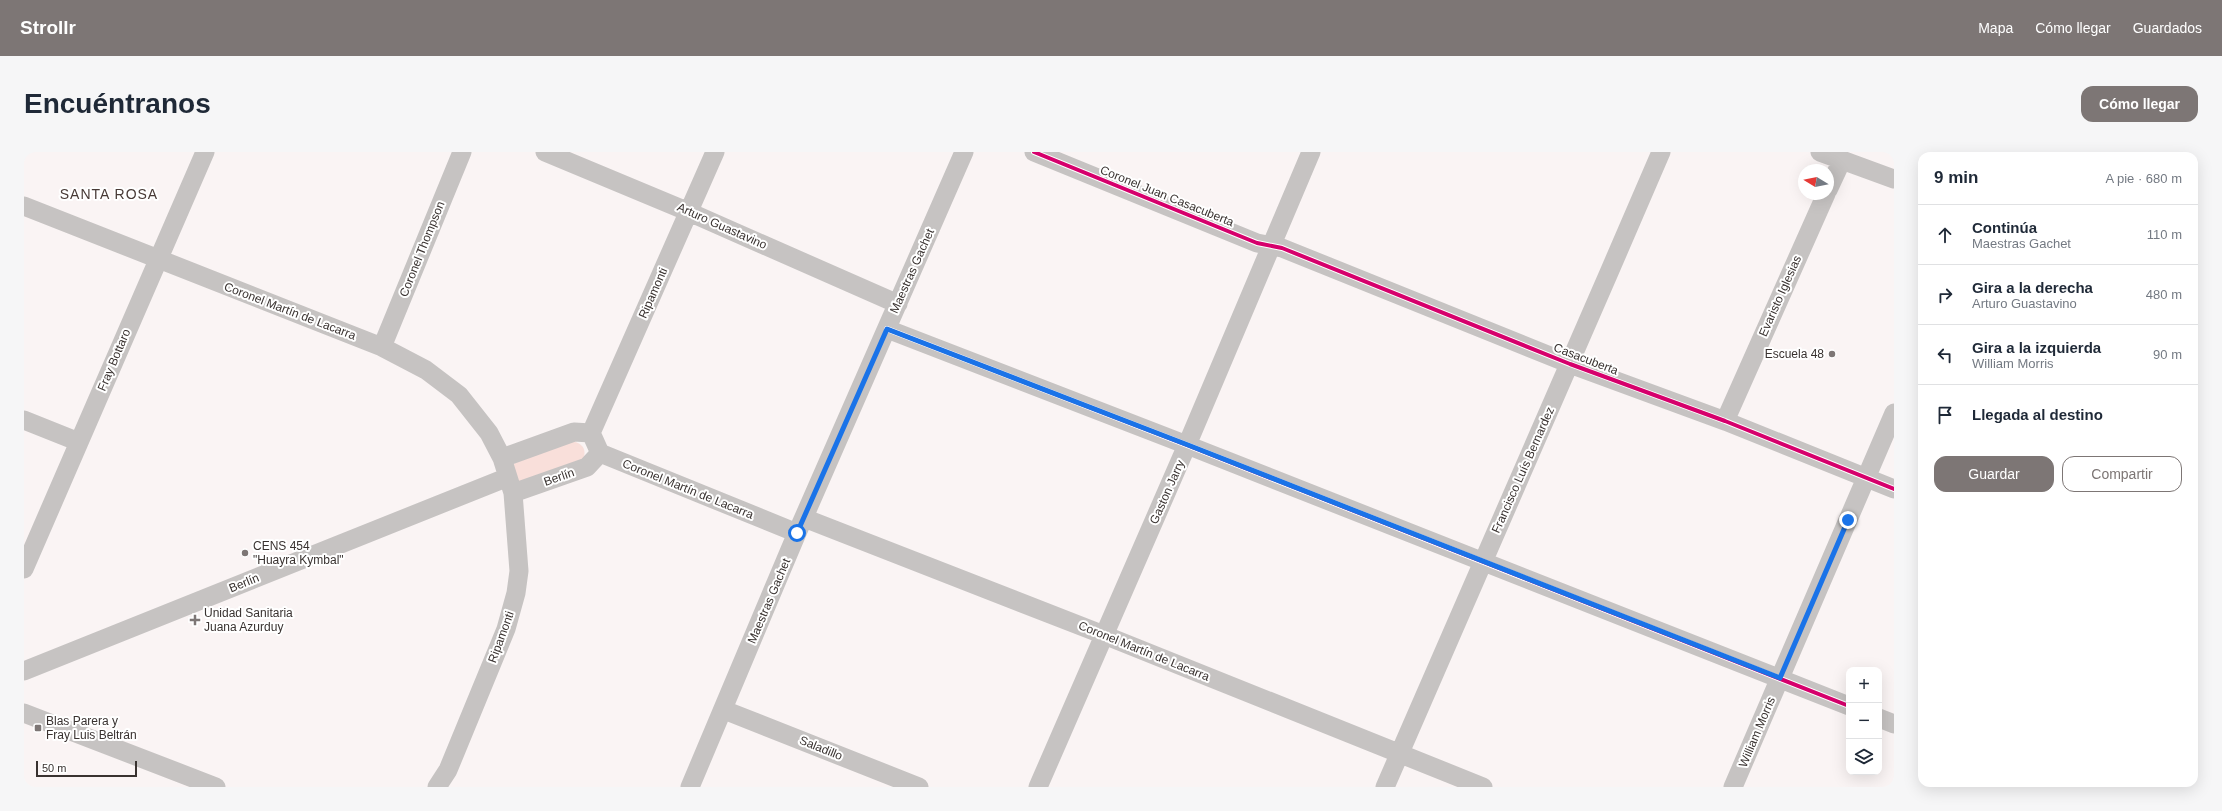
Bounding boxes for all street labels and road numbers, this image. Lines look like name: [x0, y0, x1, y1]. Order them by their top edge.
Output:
street label: Coronel Juan Casacuberta: [1098, 163, 1236, 229]
street label: Coronel Thompson: [396, 199, 448, 299]
street label: Arturo Guastavino: [675, 200, 769, 252]
street label: Maestras Gachet: [887, 226, 937, 316]
street label: Evaristo Iglesias: [1756, 253, 1804, 339]
street label: Ripamonti: [636, 265, 670, 321]
street label: Coronel Martín de Lacarra: [222, 279, 358, 343]
street label: Fray Bottaro: [95, 327, 133, 393]
street label: Casacuberta: [1552, 340, 1621, 378]
street label: Francisco Luís Bernardez: [1489, 405, 1557, 535]
street label: Coronel Martín de Lacarra: [620, 456, 756, 522]
street label: Gaston Jarry: [1147, 458, 1187, 526]
street label: Berlín: [542, 465, 576, 489]
street label: Maestras Gachet: [745, 556, 794, 646]
street label: Berlín: [227, 571, 261, 595]
street label: Ripamonti: [485, 609, 517, 665]
street label: Coronel Martín de Lacarra: [1076, 618, 1212, 684]
street label: William Morris: [1736, 695, 1778, 769]
street label: Saladillo: [797, 733, 845, 763]

